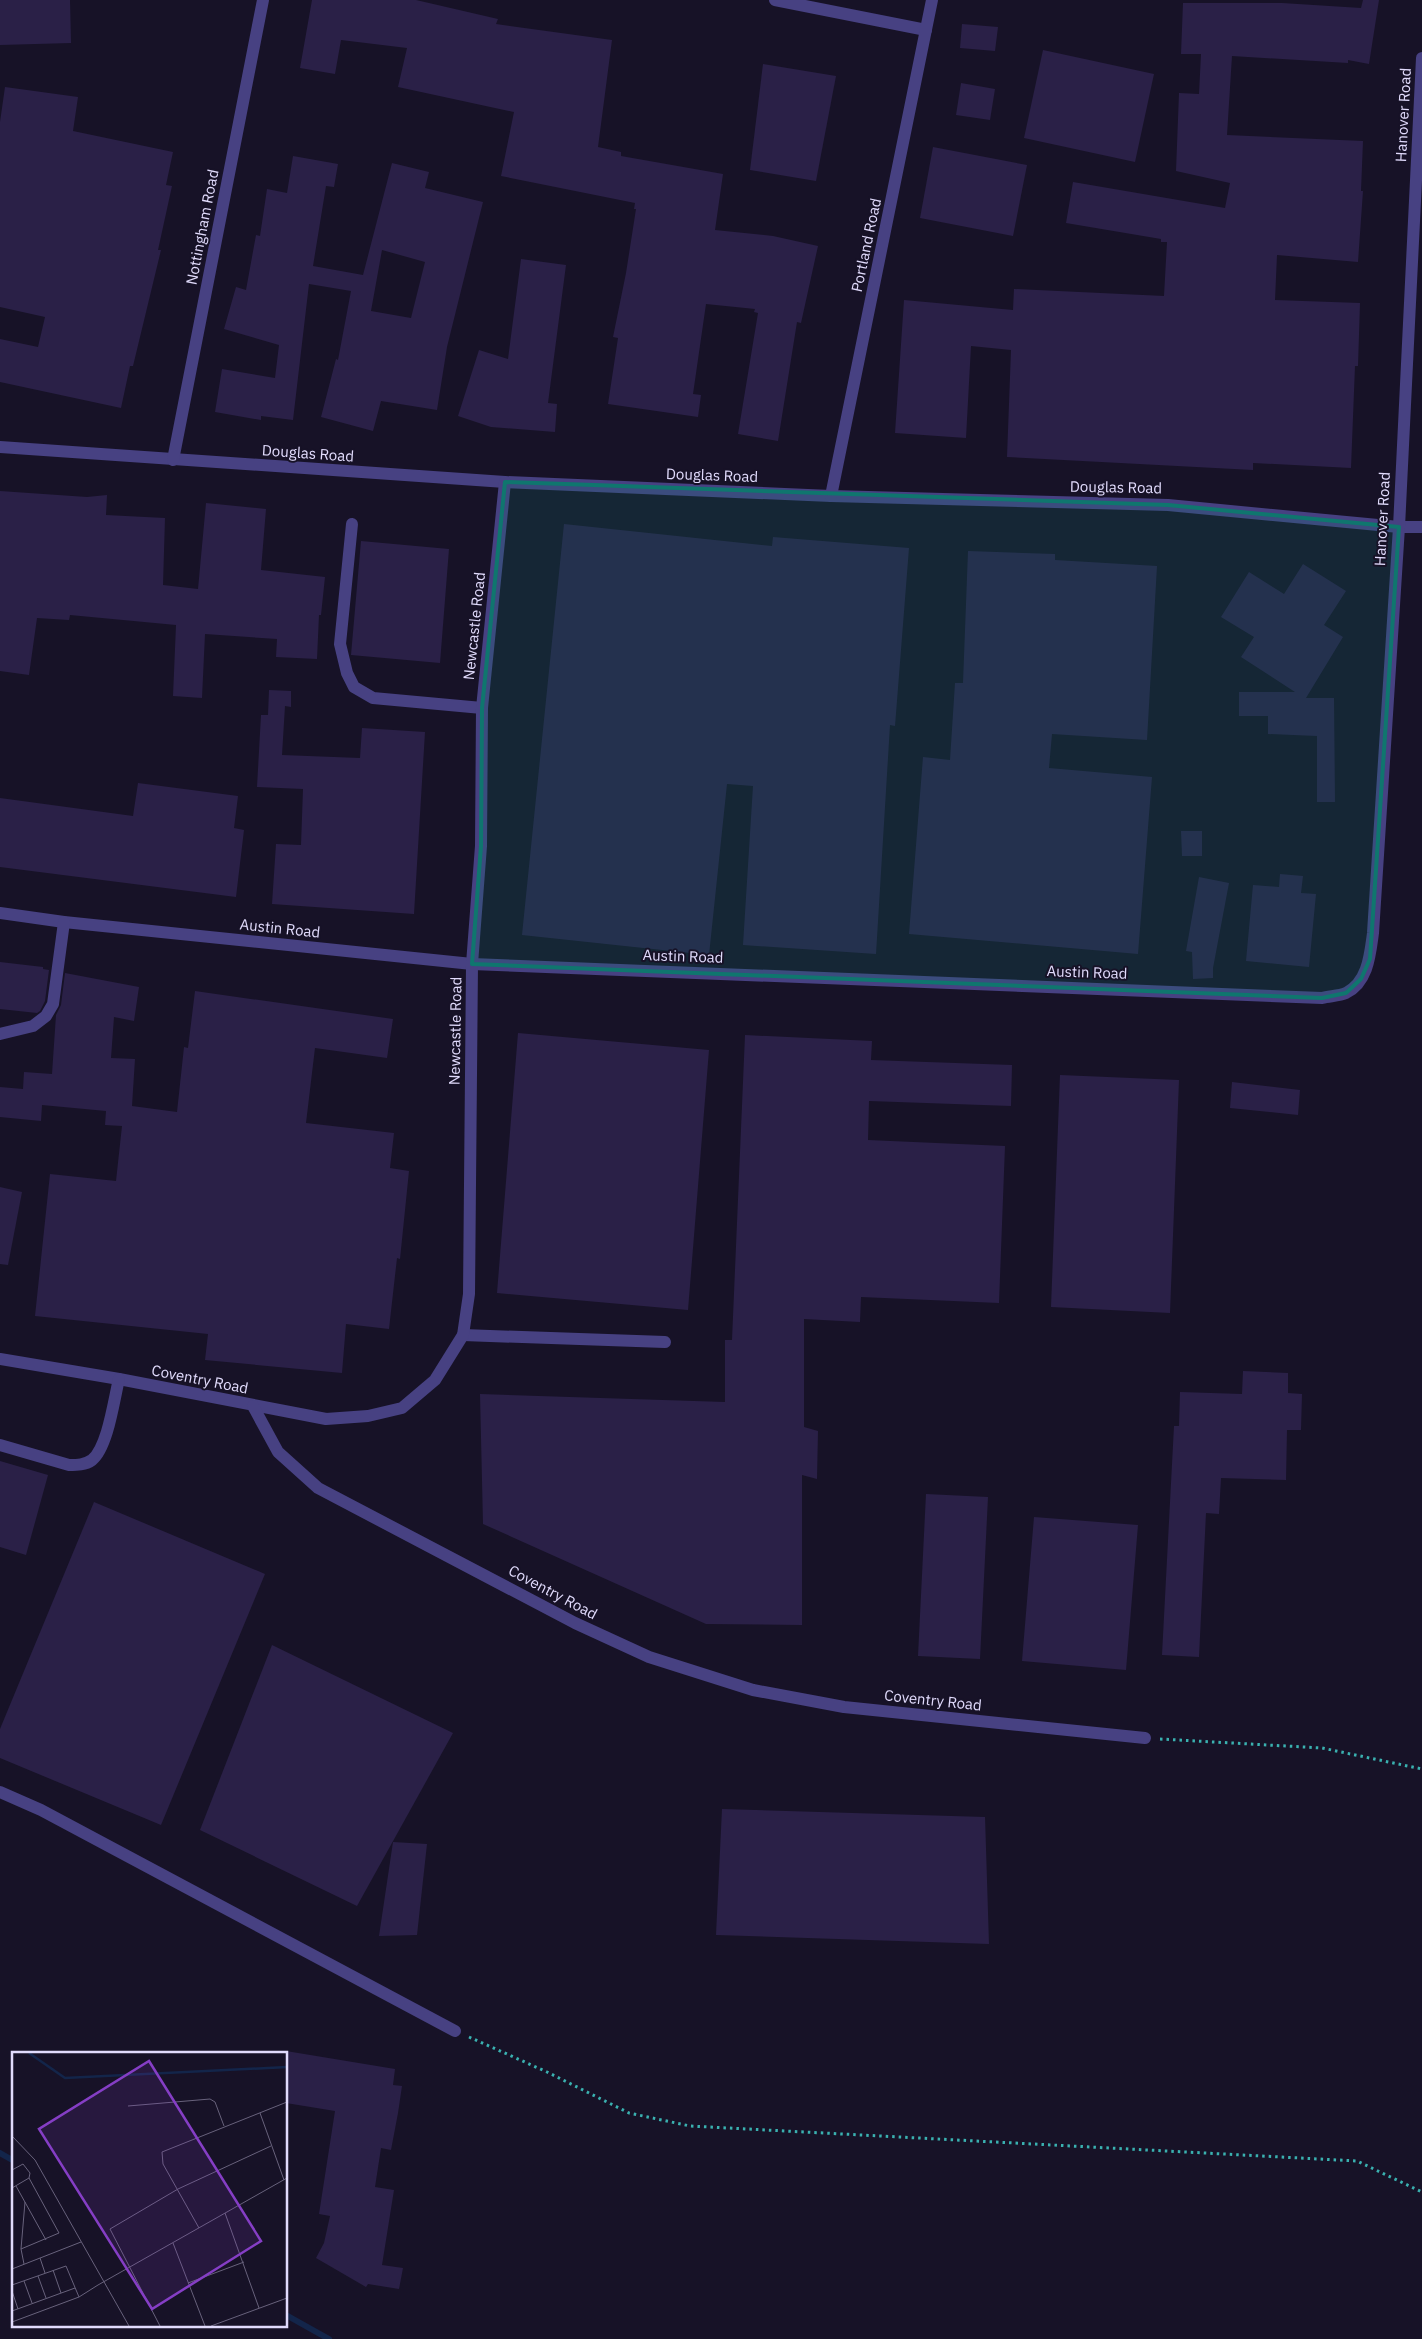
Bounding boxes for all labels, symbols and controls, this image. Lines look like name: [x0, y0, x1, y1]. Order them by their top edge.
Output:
street label: Hanover Road: [1391, 67, 1415, 163]
street label: Nottingham Road: [181, 168, 223, 286]
street label: Portland Road: [847, 196, 885, 294]
street label: Douglas Road: [261, 440, 355, 466]
street label: Douglas Road: [666, 464, 758, 486]
street label: Hanover Road: [1370, 471, 1394, 567]
street label: Douglas Road: [1070, 477, 1162, 497]
street label: Newcastle Road: [459, 571, 489, 681]
street label: Austin Road: [239, 914, 321, 942]
street label: Austin Road: [642, 945, 724, 967]
street label: Austin Road: [1046, 961, 1128, 983]
street label: Newcastle Road: [445, 977, 465, 1085]
street label: Coventry Road: [150, 1360, 250, 1398]
street label: Coventry Road: [505, 1561, 601, 1623]
street label: Coventry Road: [883, 1685, 983, 1715]
inset map: [12, 2052, 288, 2326]

